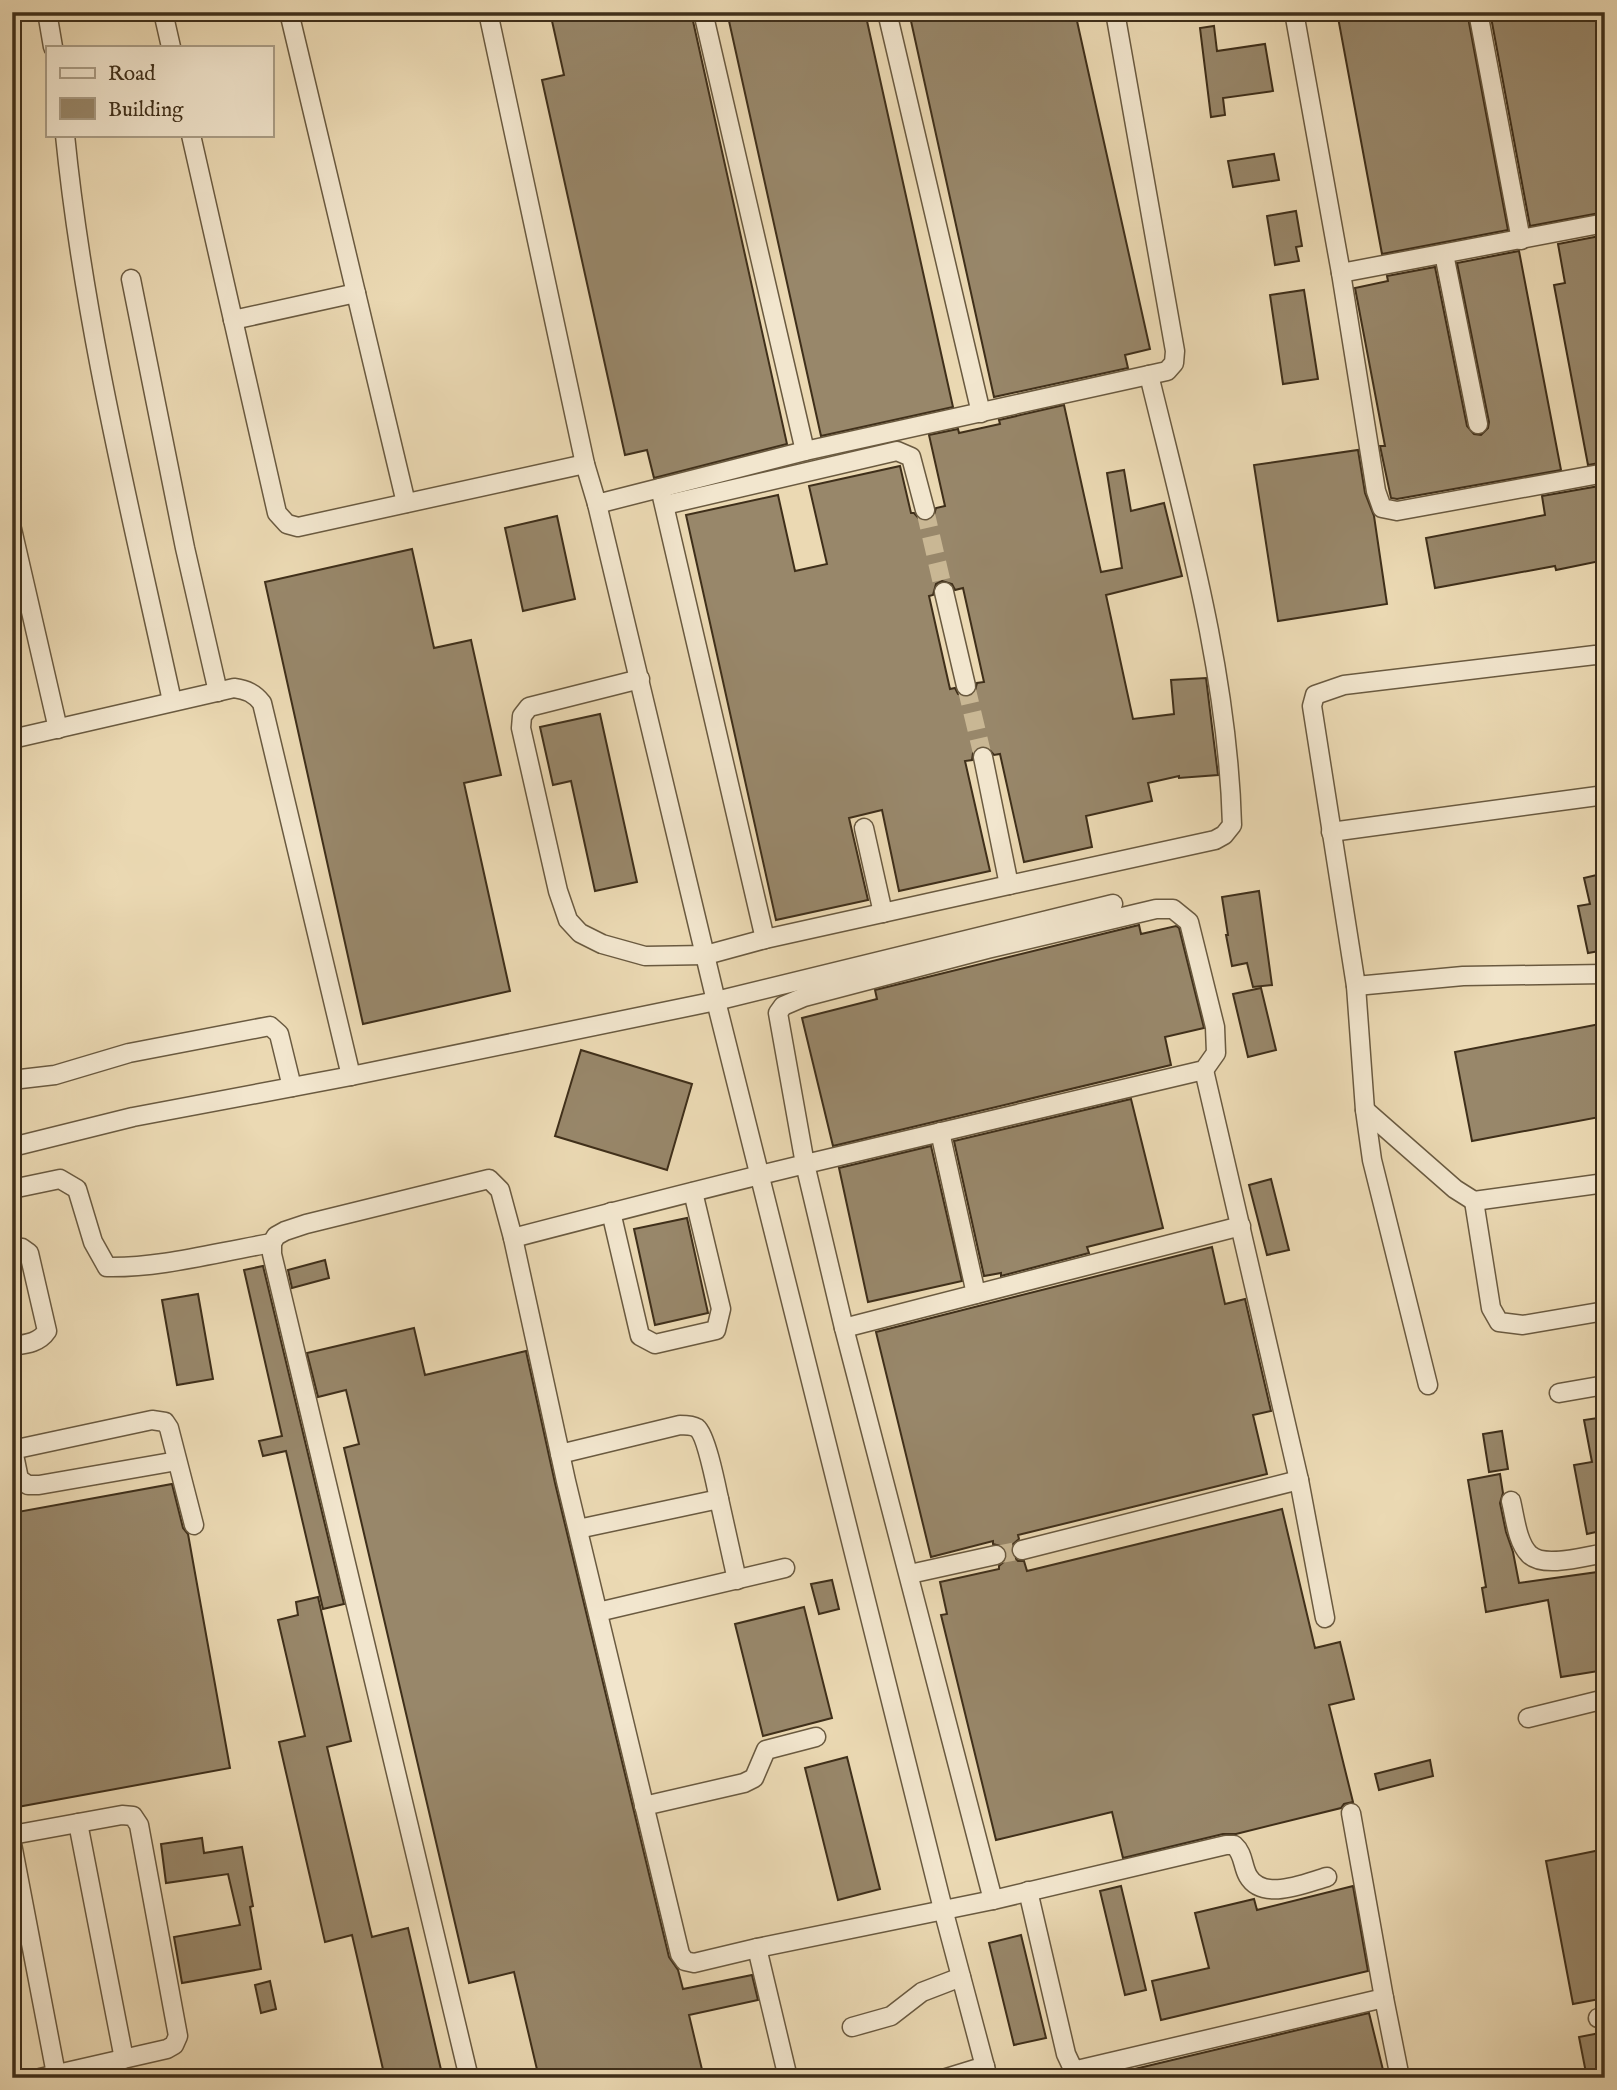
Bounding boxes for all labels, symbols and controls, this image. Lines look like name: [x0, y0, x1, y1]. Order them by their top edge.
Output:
legend: [46, 46, 273, 136]
text: Road: [108, 61, 156, 88]
text: Building: [108, 97, 184, 124]

